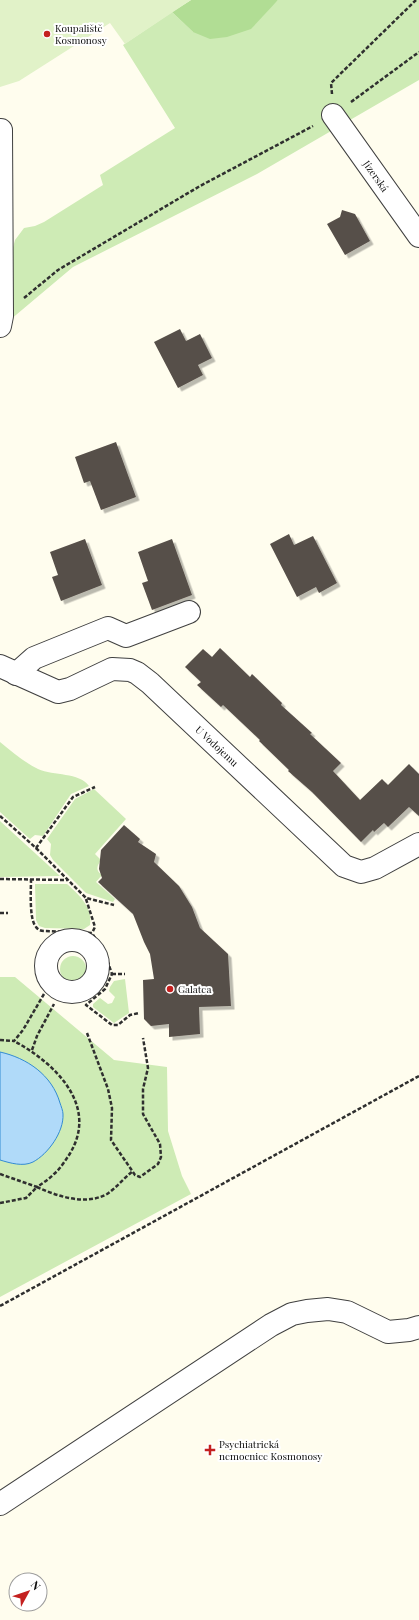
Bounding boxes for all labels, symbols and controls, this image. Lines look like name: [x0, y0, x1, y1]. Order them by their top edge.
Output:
place label: Koupaliště Kosmonosy: [55, 21, 107, 47]
marker: Koupaliště Kosmonosy: [42, 29, 52, 39]
street label: Jizerská: [360, 157, 392, 194]
street label: U Vodojemu: [193, 723, 242, 770]
place label: Galatea: [178, 982, 211, 996]
marker: Galatea: [165, 984, 175, 994]
place label: Psychiatrická nemocnice Kosmonosy: [219, 1437, 322, 1463]
marker: Psychiatrická nemocnice Kosmonosy: [204, 1444, 216, 1456]
north arrow: [8, 1572, 48, 1612]
text: N: [28, 1577, 44, 1593]

